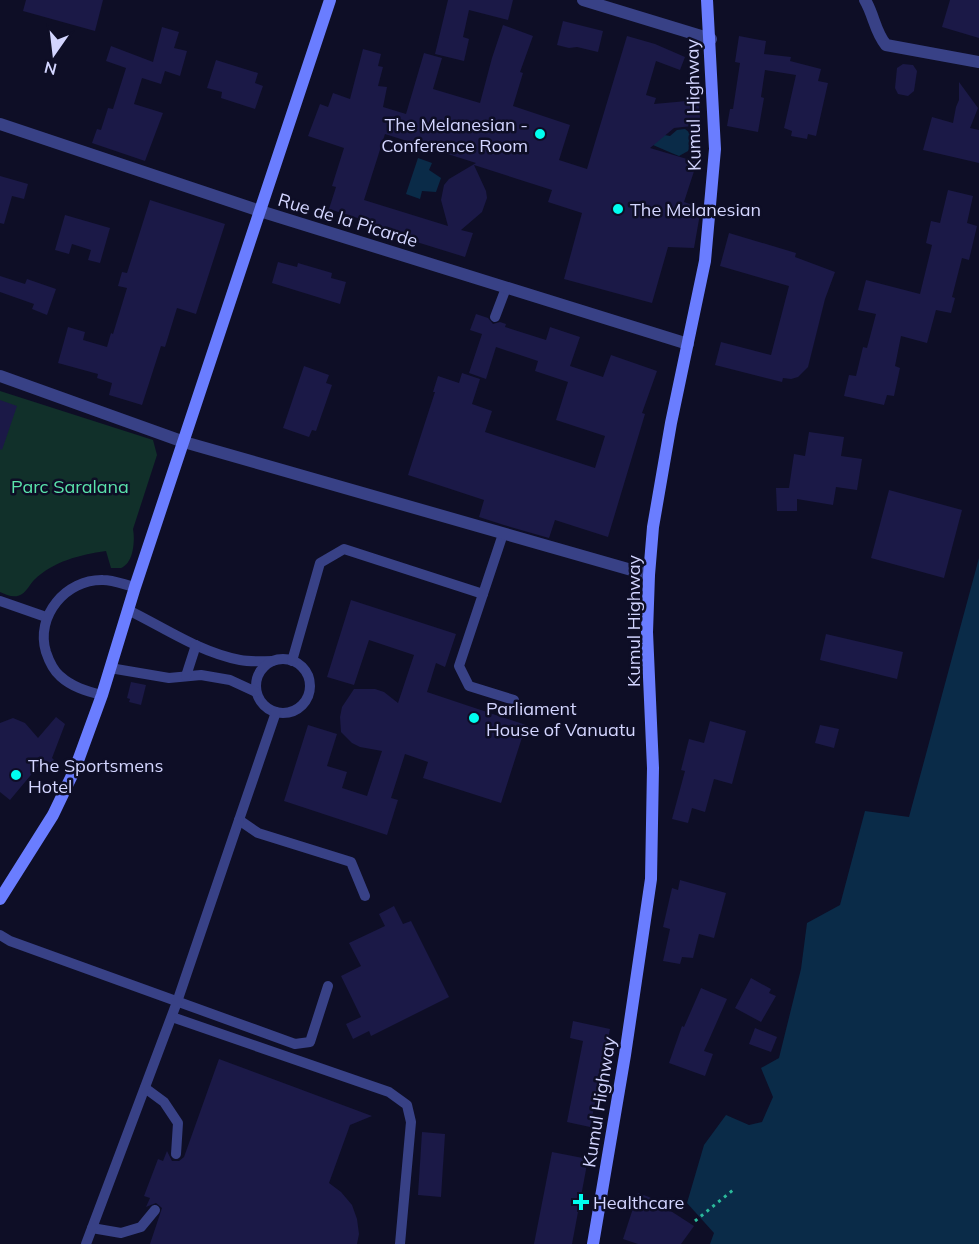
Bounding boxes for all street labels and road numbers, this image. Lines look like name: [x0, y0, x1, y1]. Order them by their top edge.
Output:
street label: Kumul Highway: [680, 38, 706, 171]
street label: Rue de la Picarde: [275, 188, 421, 252]
street label: Kumul Highway: [622, 555, 645, 687]
street label: Kumul Highway: [577, 1035, 621, 1169]

